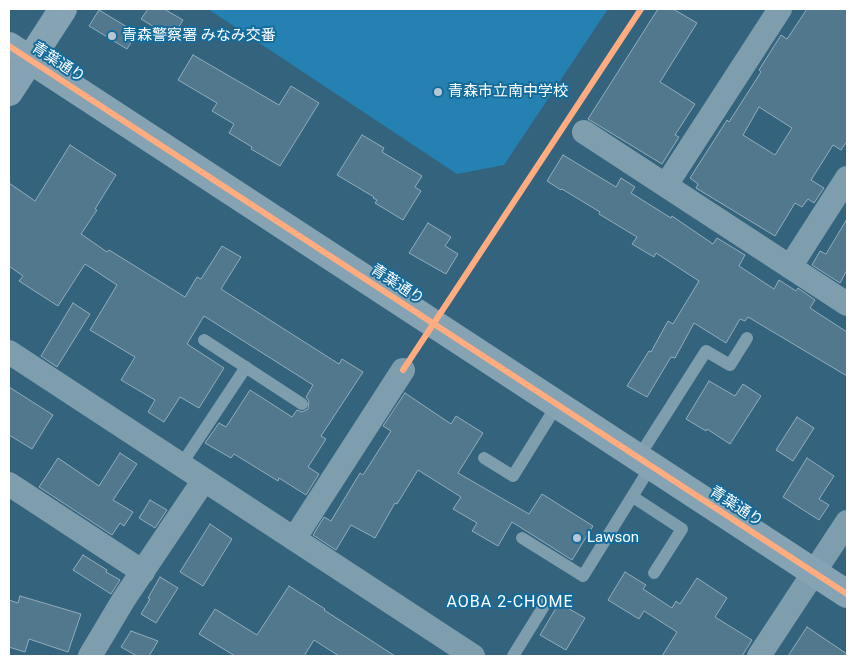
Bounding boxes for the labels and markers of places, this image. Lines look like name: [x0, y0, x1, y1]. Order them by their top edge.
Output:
place label: 青森警察署 みなみ交番: [122, 27, 276, 45]
marker: 青森警察署 みなみ交番: [106, 30, 118, 42]
place label: 青森市立南中学校: [448, 83, 568, 101]
marker: 青森市立南中学校: [432, 86, 444, 98]
place label: Lawson: [587, 529, 639, 547]
marker: Lawson: [571, 532, 583, 544]

